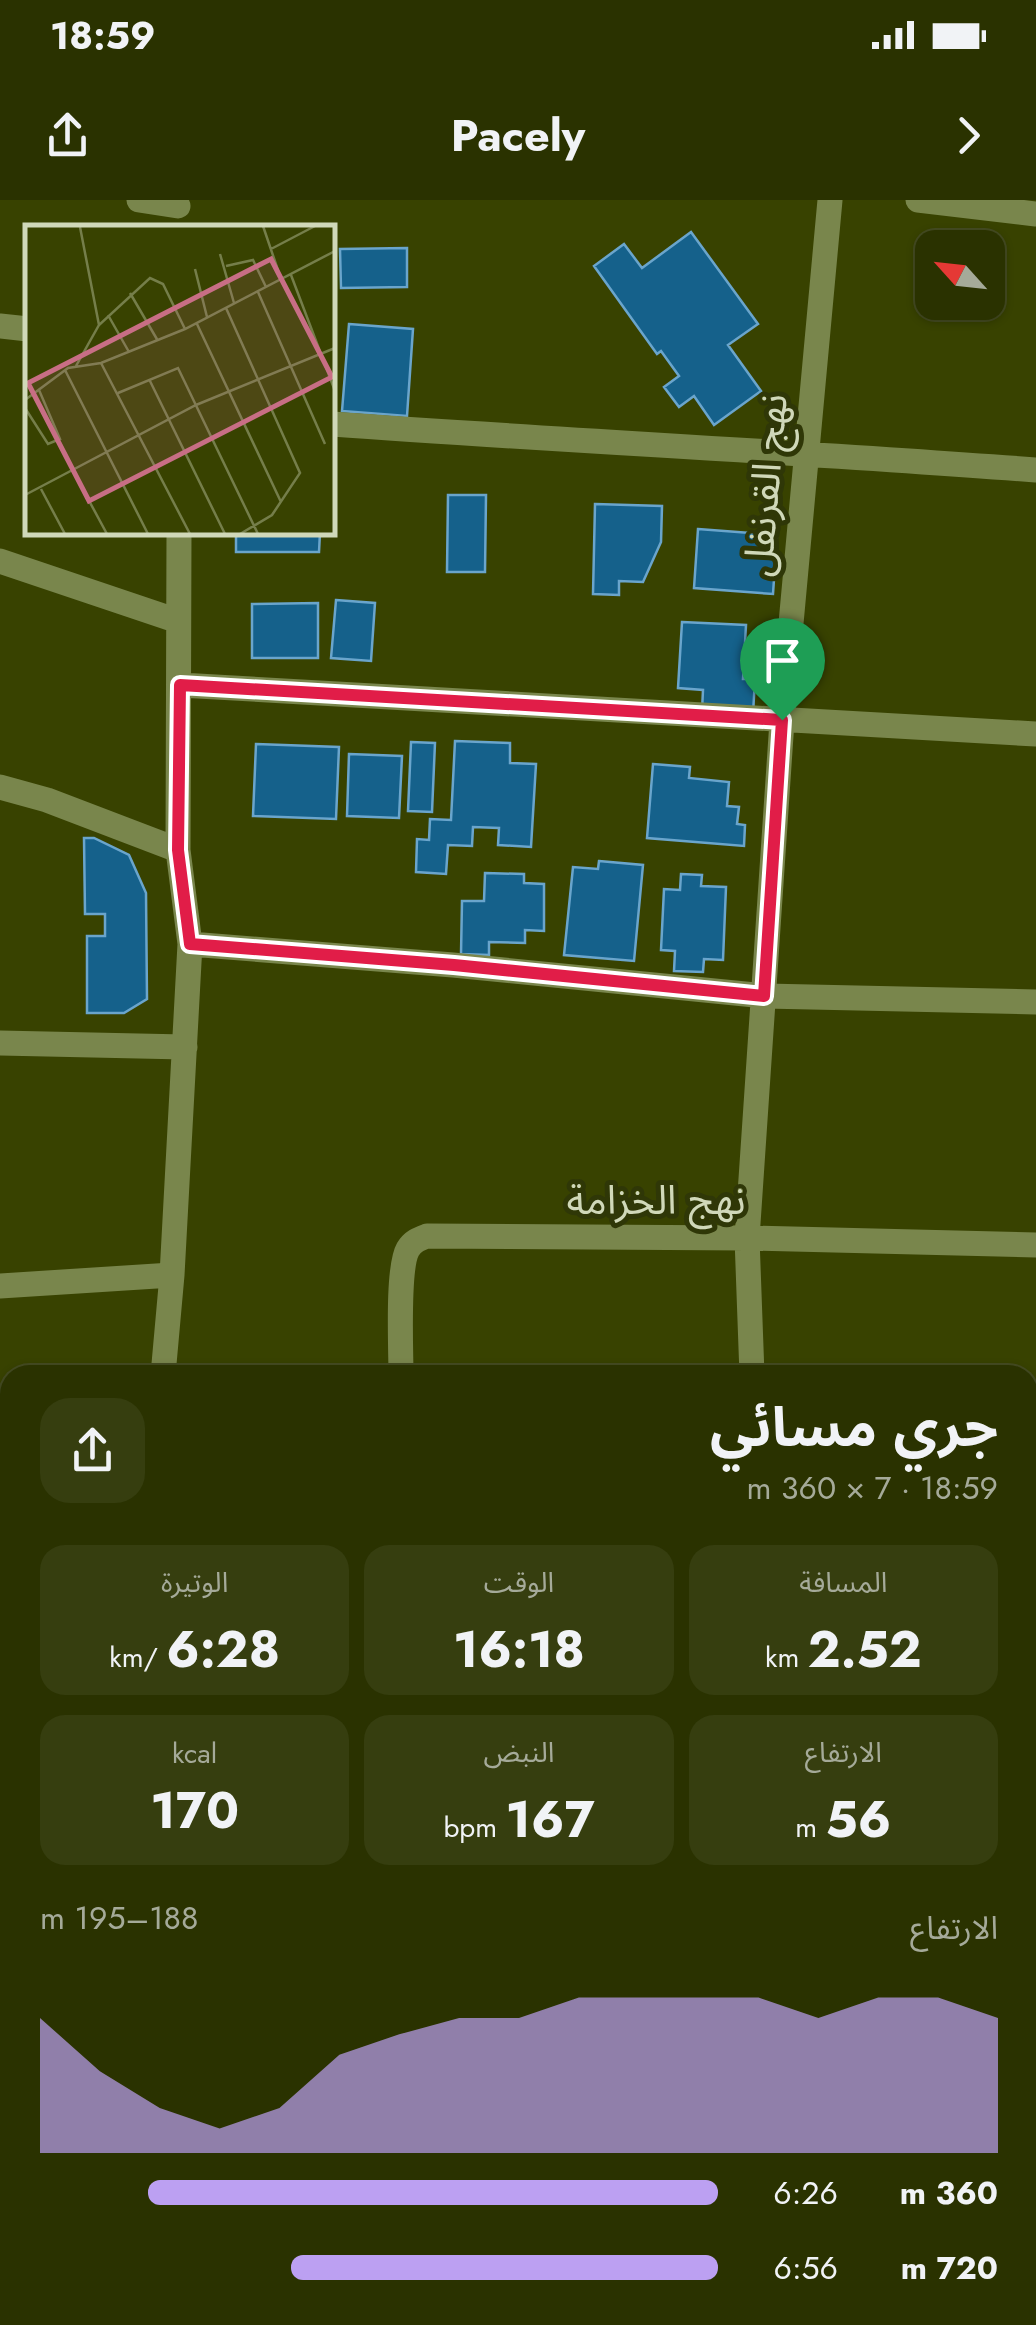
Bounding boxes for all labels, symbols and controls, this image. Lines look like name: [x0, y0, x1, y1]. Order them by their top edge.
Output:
text: 18:59: [50, 8, 155, 63]
text: Pacely: [451, 103, 585, 168]
icon: share: [40, 108, 95, 163]
icon: forward: [941, 108, 996, 163]
inset map: [25, 225, 335, 535]
north arrow: [915, 230, 1005, 320]
map controls: [915, 230, 1005, 320]
street label: نهج القرنفل: [728, 391, 803, 579]
pin: [740, 618, 825, 721]
icon: arrive: [755, 633, 810, 688]
street label: نهج الخزامة: [566, 1171, 746, 1230]
text: جري مسائي: [710, 1387, 998, 1467]
button: share: [40, 1398, 145, 1503]
text: 18:59 · 7 × 360 m: [746, 1465, 998, 1511]
text: الوتيرة: [161, 1562, 228, 1603]
text: الوقت: [484, 1562, 554, 1603]
text: المسافة: [799, 1562, 887, 1603]
text: 6:28: [166, 1613, 280, 1686]
text: 16:18: [453, 1613, 585, 1686]
text: 2.52: [808, 1613, 922, 1686]
text: /km: [109, 1637, 166, 1678]
text: km: [765, 1637, 808, 1678]
text: النبض: [484, 1732, 555, 1773]
text: الارتفاع: [805, 1732, 882, 1773]
text: kcal: [172, 1733, 217, 1774]
text: 170: [150, 1774, 239, 1847]
text: 167: [506, 1783, 595, 1856]
text: 56: [826, 1783, 891, 1856]
text: bpm: [443, 1807, 506, 1848]
text: m: [795, 1807, 826, 1848]
text: 188–195 m: [40, 1895, 199, 1941]
text: الارتفاع: [910, 1905, 998, 1951]
text: 6:26: [773, 2170, 838, 2216]
text: 360 m: [900, 2170, 998, 2216]
text: 6:56: [773, 2245, 838, 2291]
text: 720 m: [901, 2245, 998, 2291]

